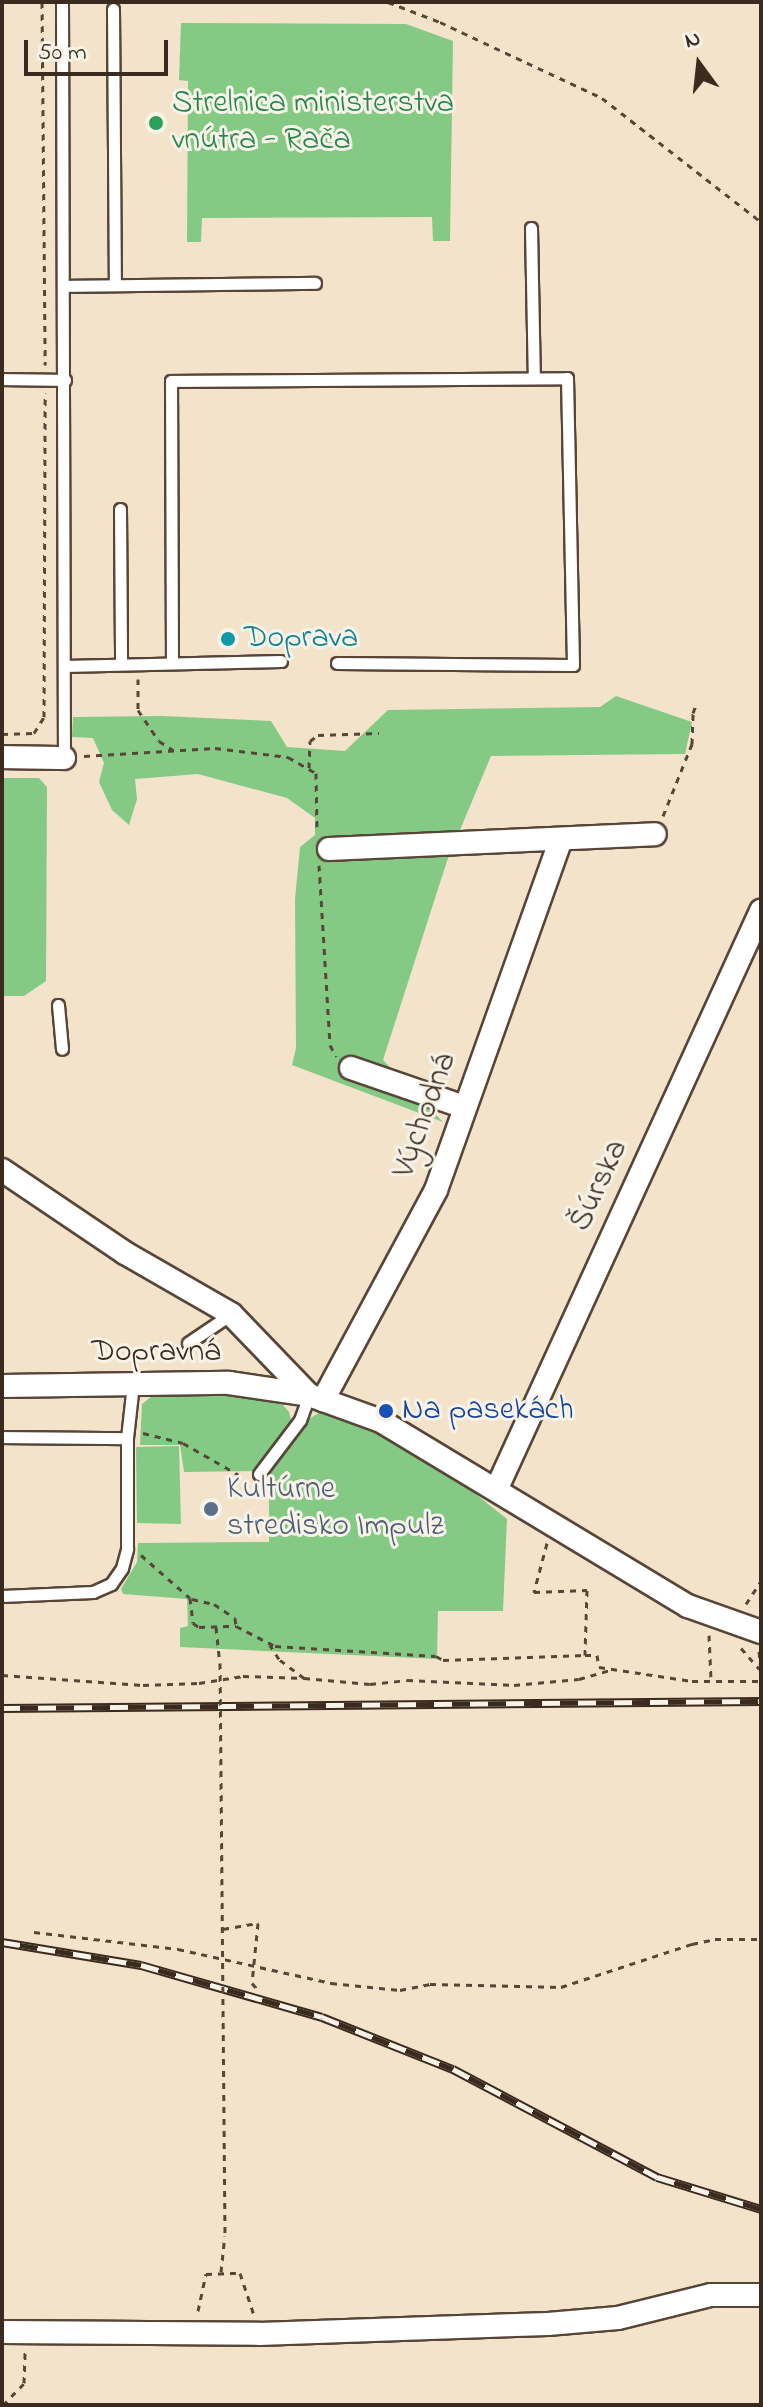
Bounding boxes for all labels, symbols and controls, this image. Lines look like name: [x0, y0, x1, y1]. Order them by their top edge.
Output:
text: N: [681, 23, 704, 58]
scale bar: [28, 24, 172, 74]
north arrow: [659, 24, 739, 104]
text: 50 m: [38, 36, 87, 71]
place label: Strelnica ministerstva vnútra - Rača: [172, 86, 454, 161]
marker: Strelnica ministerstva vnútra - Rača: [147, 114, 165, 132]
place label: Doprava: [244, 620, 358, 658]
marker: Doprava: [219, 630, 237, 648]
street label: Východná: [386, 1048, 466, 1184]
street label: Šúrska: [562, 1134, 638, 1238]
street label: Dopravná: [91, 1334, 221, 1372]
place label: Na pasekách: [402, 1392, 574, 1430]
marker: Na pasekách: [377, 1402, 395, 1420]
place label: Kultúrne stredisko Impulz: [227, 1472, 444, 1547]
marker: Kultúrne stredisko Impulz: [202, 1500, 220, 1518]

